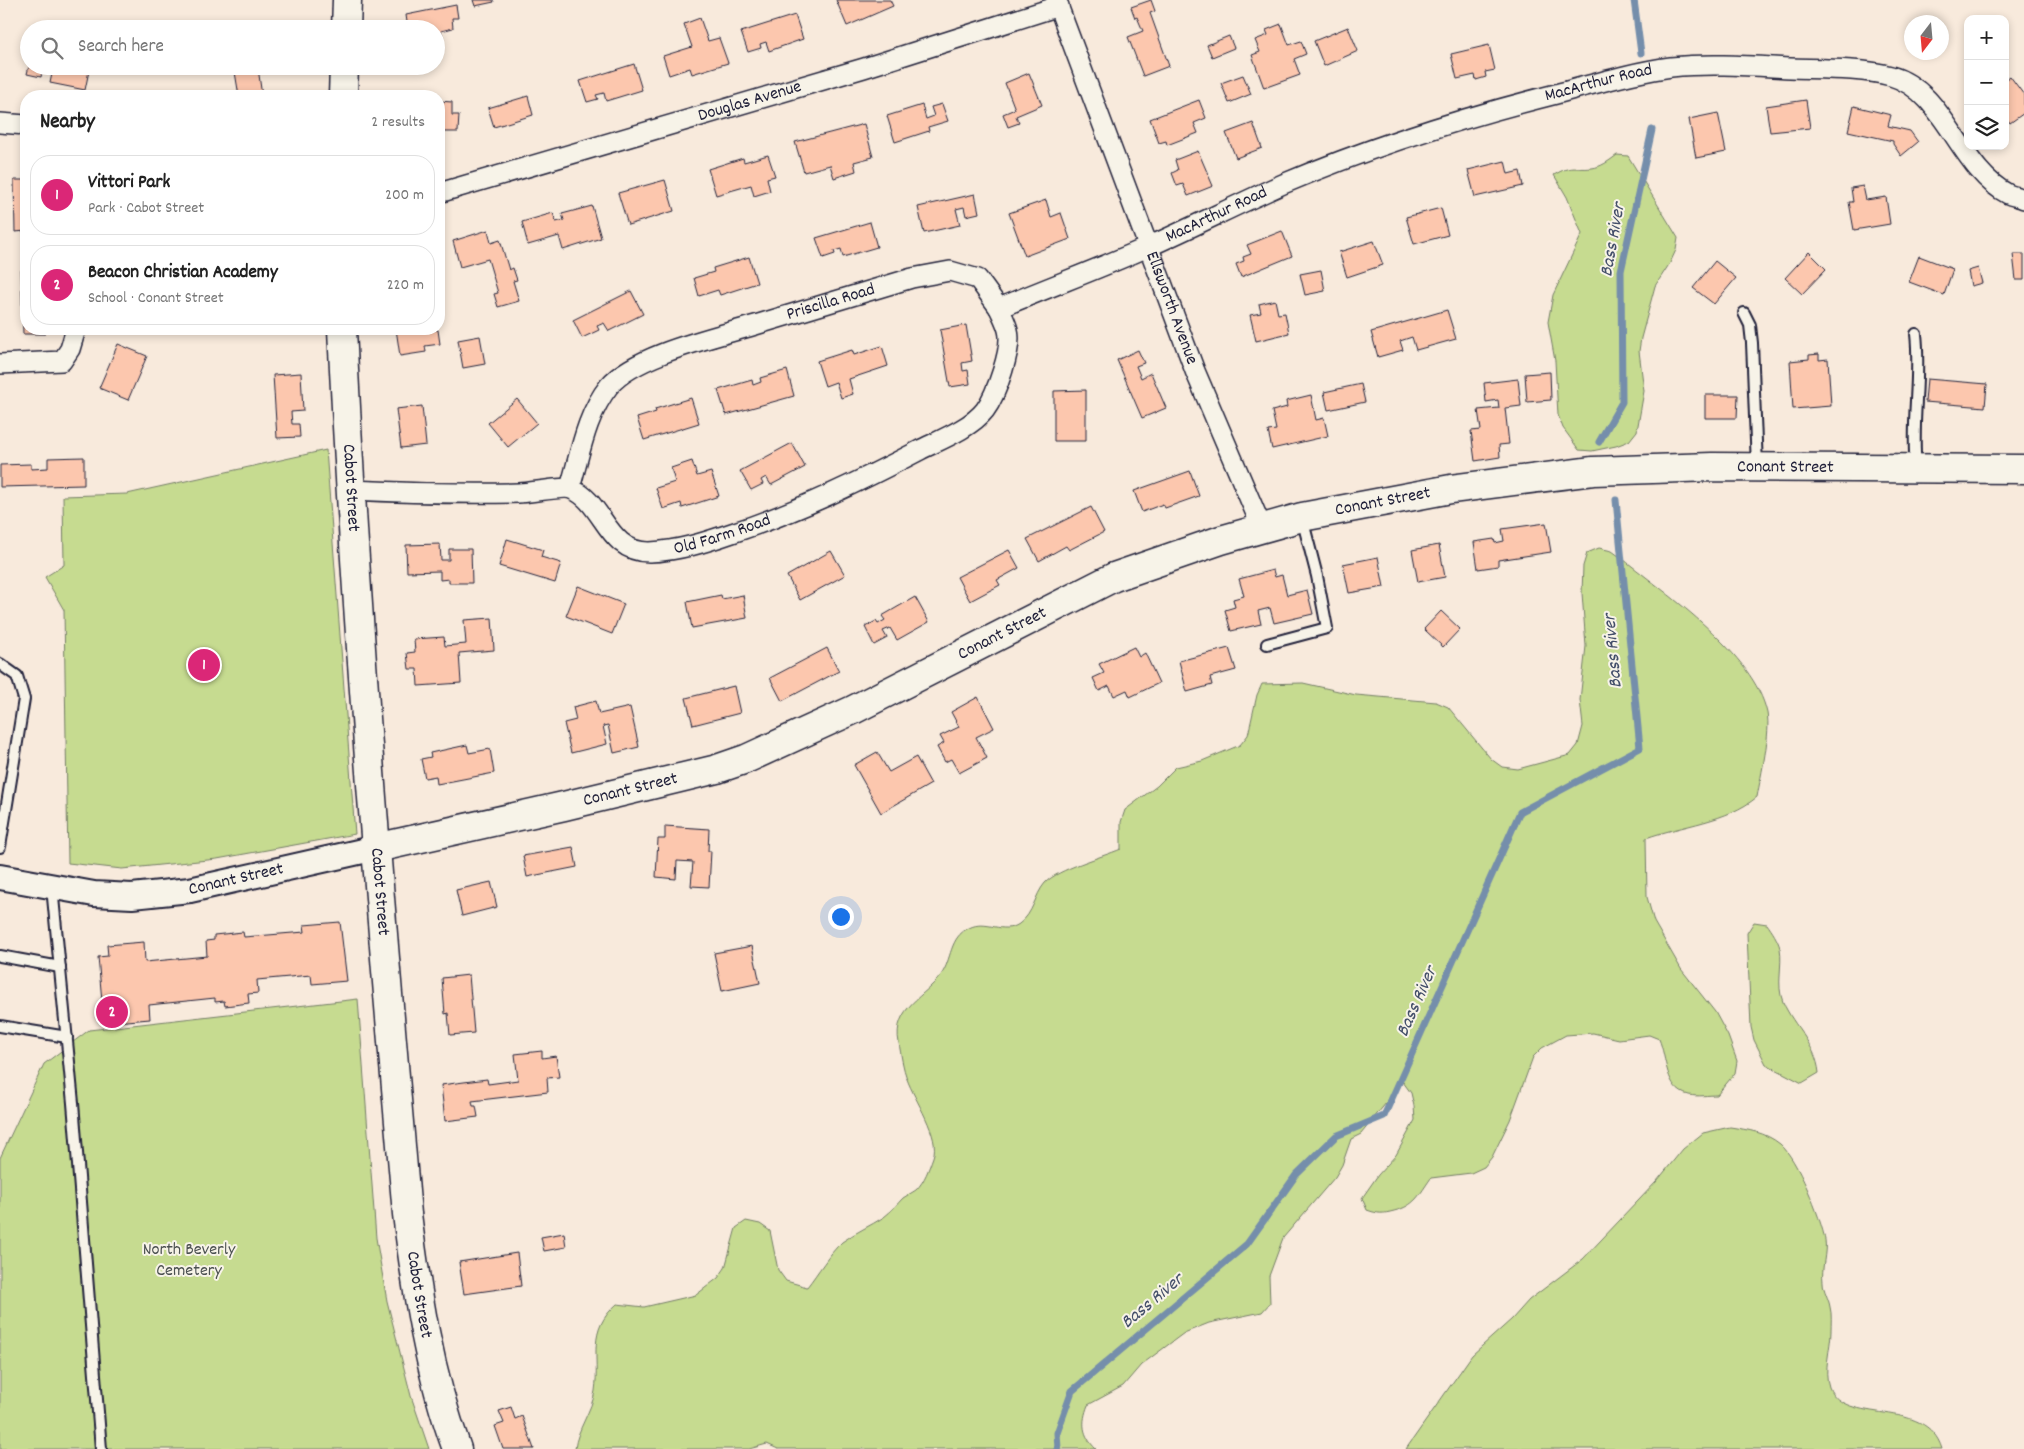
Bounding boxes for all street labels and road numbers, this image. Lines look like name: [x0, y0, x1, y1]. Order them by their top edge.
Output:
street label: MacArthur Road: [1542, 58, 1654, 109]
street label: Douglas Avenue: [695, 75, 805, 129]
street label: MacArthur Road: [1162, 180, 1271, 250]
street label: Ellsworth Avenue: [1139, 248, 1204, 368]
street label: Priscilla Road: [783, 277, 878, 327]
street label: Cabot Street: [336, 443, 366, 533]
street label: Conant Street: [1737, 455, 1834, 480]
street label: Conant Street: [1333, 481, 1433, 523]
street label: Old Farm Road: [671, 508, 774, 562]
street label: Conant Street: [954, 601, 1051, 667]
street label: Conant Street: [581, 766, 681, 813]
street label: Cabot Street: [364, 847, 396, 937]
street label: Conant Street: [186, 857, 286, 902]
street label: Cabot Street: [399, 1250, 439, 1341]

